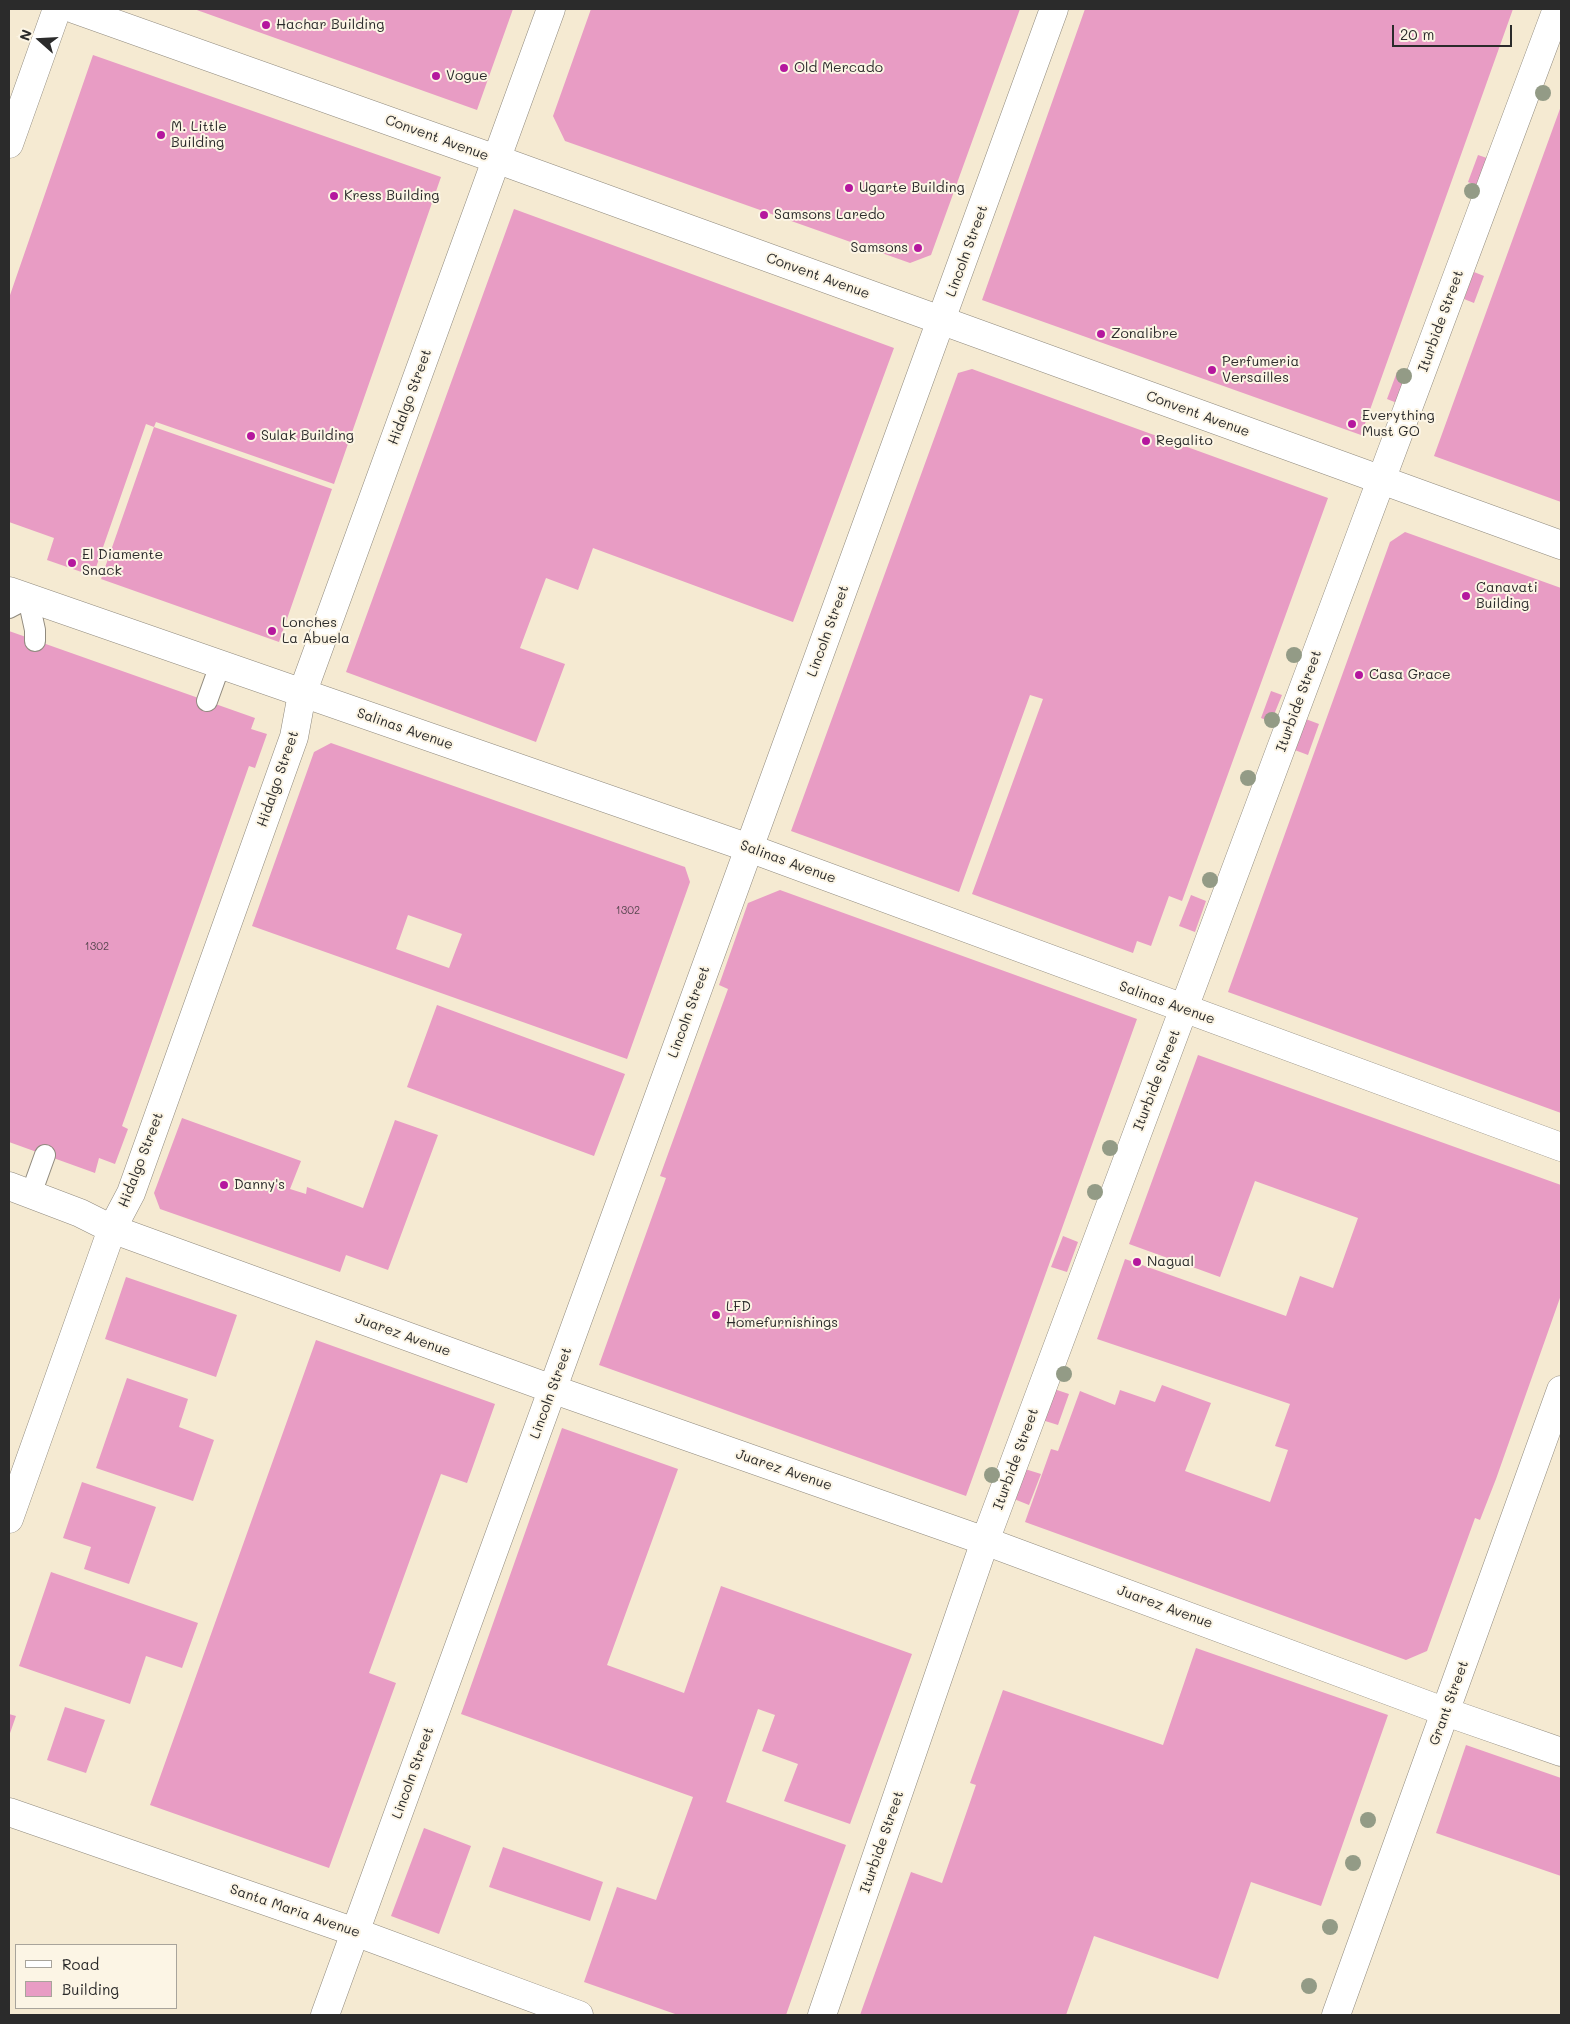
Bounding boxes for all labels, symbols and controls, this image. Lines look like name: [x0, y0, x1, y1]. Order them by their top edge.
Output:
north arrow: [15, 15, 65, 65]
scale bar: [1395, 15, 1515, 47]
place label: Hachar Building: [276, 17, 384, 33]
marker: Hachar Building: [260, 19, 272, 31]
text: 20 m: [1400, 24, 1434, 44]
text: N: [15, 27, 36, 43]
place label: Old Mercado: [794, 60, 883, 76]
marker: Old Mercado: [778, 62, 790, 74]
place label: Vogue: [446, 68, 488, 84]
marker: Vogue: [430, 70, 442, 82]
street label: Convent Avenue: [383, 111, 491, 165]
place label: M. Little Building: [171, 119, 227, 152]
marker: M. Little Building: [155, 129, 167, 141]
place label: Ugarte Building: [859, 180, 965, 196]
marker: Ugarte Building: [843, 182, 855, 194]
place label: Kress Building: [344, 188, 439, 204]
marker: Kress Building: [328, 190, 340, 202]
street label: Lincoln Street: [943, 203, 991, 299]
place label: Samsons Laredo: [774, 207, 885, 223]
marker: Samsons Laredo: [758, 209, 770, 221]
place label: Samsons: [851, 240, 908, 256]
marker: Samsons: [912, 242, 924, 254]
street label: Convent Avenue: [764, 249, 872, 303]
street label: Iturbide Street: [1415, 268, 1467, 374]
place label: Zonalibre: [1111, 326, 1178, 342]
marker: Zonalibre: [1095, 328, 1107, 340]
street label: Hidalgo Street: [385, 347, 435, 447]
place label: Perfumeria Versailles: [1222, 354, 1299, 387]
marker: Perfumeria Versailles: [1206, 364, 1218, 376]
street label: Convent Avenue: [1144, 387, 1252, 441]
place label: Everything Must GO: [1362, 408, 1435, 441]
marker: Everything Must GO: [1346, 418, 1358, 430]
place label: Sulak Building: [261, 428, 354, 444]
marker: Sulak Building: [245, 430, 257, 442]
place label: Regalito: [1156, 433, 1213, 449]
marker: Regalito: [1140, 435, 1152, 447]
place label: El Diamente Snack: [82, 547, 163, 580]
marker: El Diamente Snack: [66, 557, 78, 569]
place label: Canavati Building: [1476, 580, 1538, 612]
street label: Lincoln Street: [804, 583, 852, 679]
marker: Canavati Building: [1460, 590, 1472, 602]
place label: Lonches La Abuela: [282, 615, 350, 648]
marker: Lonches La Abuela: [266, 625, 278, 637]
street label: Iturbide Street: [1273, 648, 1325, 754]
place label: Casa Grace: [1369, 667, 1451, 683]
marker: Casa Grace: [1353, 669, 1365, 681]
street label: Salinas Avenue: [355, 705, 455, 753]
street label: Hidalgo Street: [254, 729, 302, 829]
street label: Salinas Avenue: [738, 837, 838, 887]
house number: 1302: [616, 904, 640, 918]
house number: 1302: [85, 940, 109, 954]
street label: Lincoln Street: [665, 964, 713, 1060]
street label: Salinas Avenue: [1117, 978, 1217, 1028]
street label: Iturbide Street: [1130, 1027, 1184, 1133]
street label: Hidalgo Street: [115, 1110, 167, 1210]
place label: Danny's: [234, 1177, 285, 1193]
marker: Danny's: [218, 1179, 230, 1191]
place label: Nagual: [1147, 1254, 1194, 1270]
marker: Nagual: [1131, 1256, 1143, 1268]
place label: LFD Homefurnishings: [726, 1299, 838, 1331]
marker: LFD Homefurnishings: [710, 1309, 722, 1321]
street label: Juarez Avenue: [353, 1310, 453, 1360]
street label: Lincoln Street: [527, 1345, 575, 1441]
street label: Iturbide Street: [990, 1406, 1042, 1512]
street label: Juarez Avenue: [734, 1446, 834, 1494]
street label: Juarez Avenue: [1115, 1582, 1215, 1632]
street label: Grant Street: [1426, 1658, 1472, 1748]
street label: Lincoln Street: [389, 1725, 437, 1821]
street label: Iturbide Street: [857, 1789, 907, 1895]
street label: Santa Maria Avenue: [228, 1881, 362, 1941]
legend: [15, 1944, 178, 2009]
text: Road: [62, 1954, 99, 1974]
text: Building: [62, 1979, 119, 1999]

